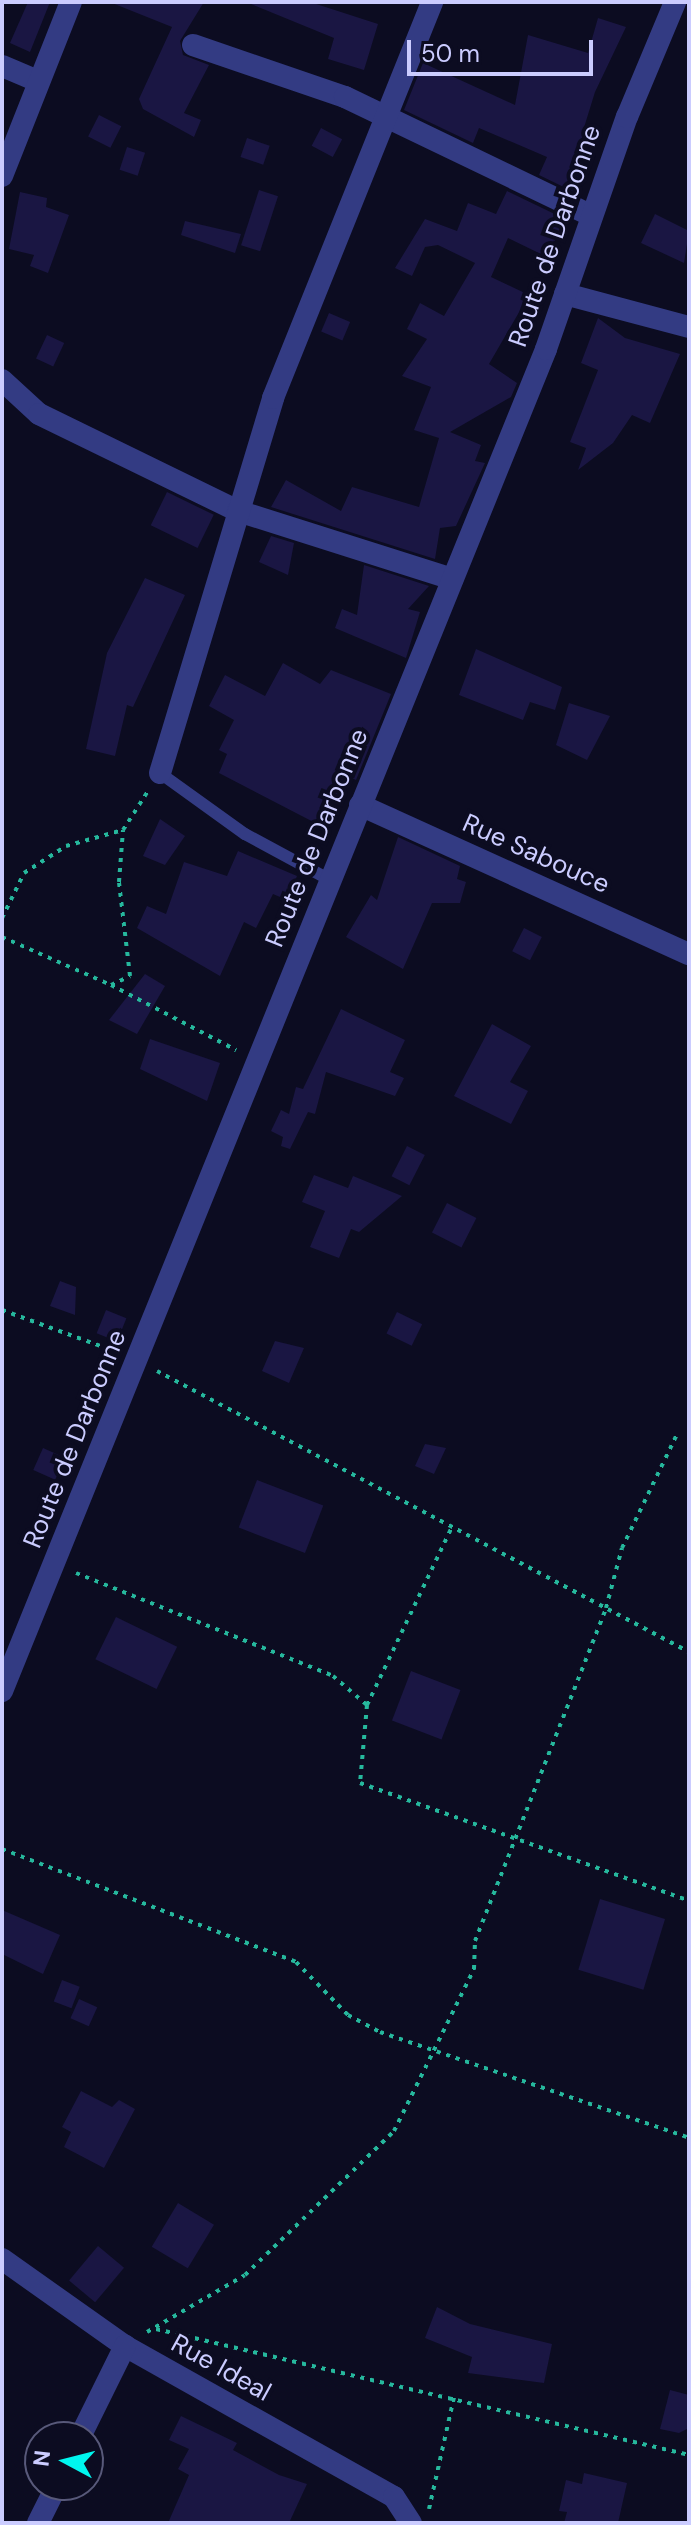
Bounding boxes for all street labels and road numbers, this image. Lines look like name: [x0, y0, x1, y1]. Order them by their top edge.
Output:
street label: Route de Darbonne: [502, 121, 608, 351]
street label: Route de Darbonne: [259, 724, 375, 952]
street label: Rue Sabouce: [458, 808, 614, 900]
street label: Route de Darbonne: [17, 1325, 133, 1553]
street label: Rue Ideal: [166, 2328, 276, 2408]

